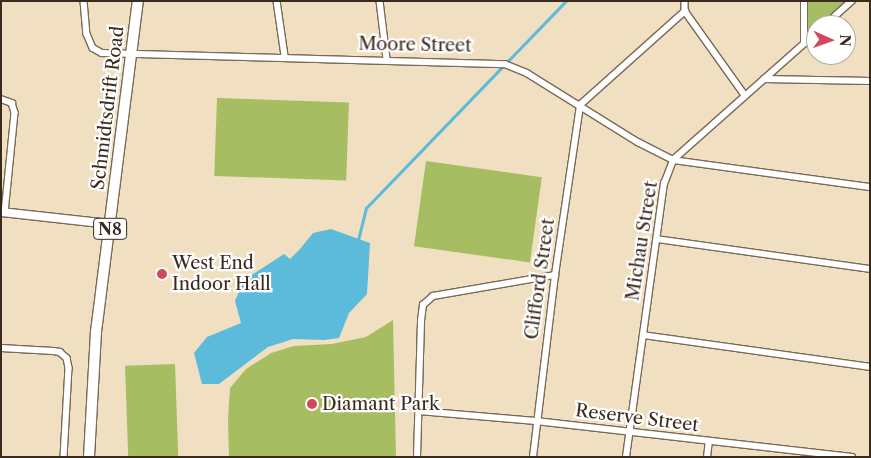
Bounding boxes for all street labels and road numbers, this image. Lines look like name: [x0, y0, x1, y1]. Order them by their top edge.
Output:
street label: Schmidtsdrift Road: [87, 25, 129, 191]
street label: Moore Street: [358, 33, 472, 57]
street label: Michau Street: [622, 180, 662, 302]
road number: N8: [92, 215, 128, 242]
street label: Clifford Street: [521, 217, 559, 341]
street label: Reserve Street: [574, 400, 700, 436]

